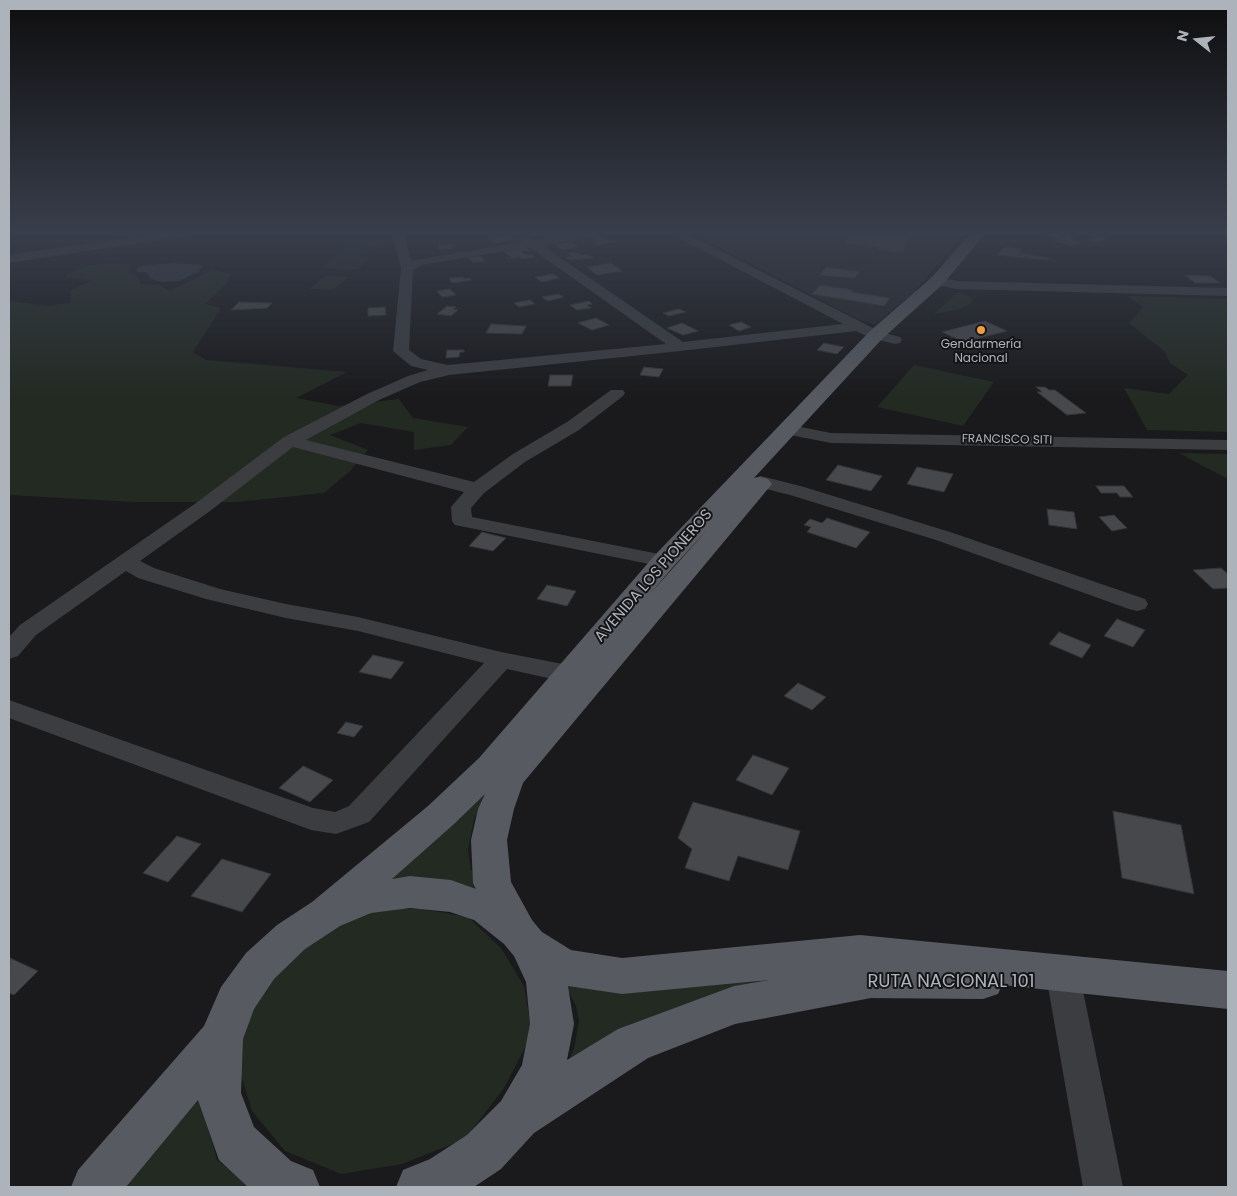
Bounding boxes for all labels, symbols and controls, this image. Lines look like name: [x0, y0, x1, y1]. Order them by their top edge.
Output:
north arrow: [1172, 15, 1222, 65]
text: N: [1172, 28, 1194, 44]
marker: Gendarmería Nacional: [975, 324, 987, 336]
place label: Gendarmería Nacional: [941, 338, 1021, 366]
street label: FRANCISCO SITI: [962, 432, 1052, 448]
street label: AVENIDA LOS PIONEROS: [591, 506, 717, 646]
street label: RUTA NACIONAL 101: [867, 971, 1035, 993]

